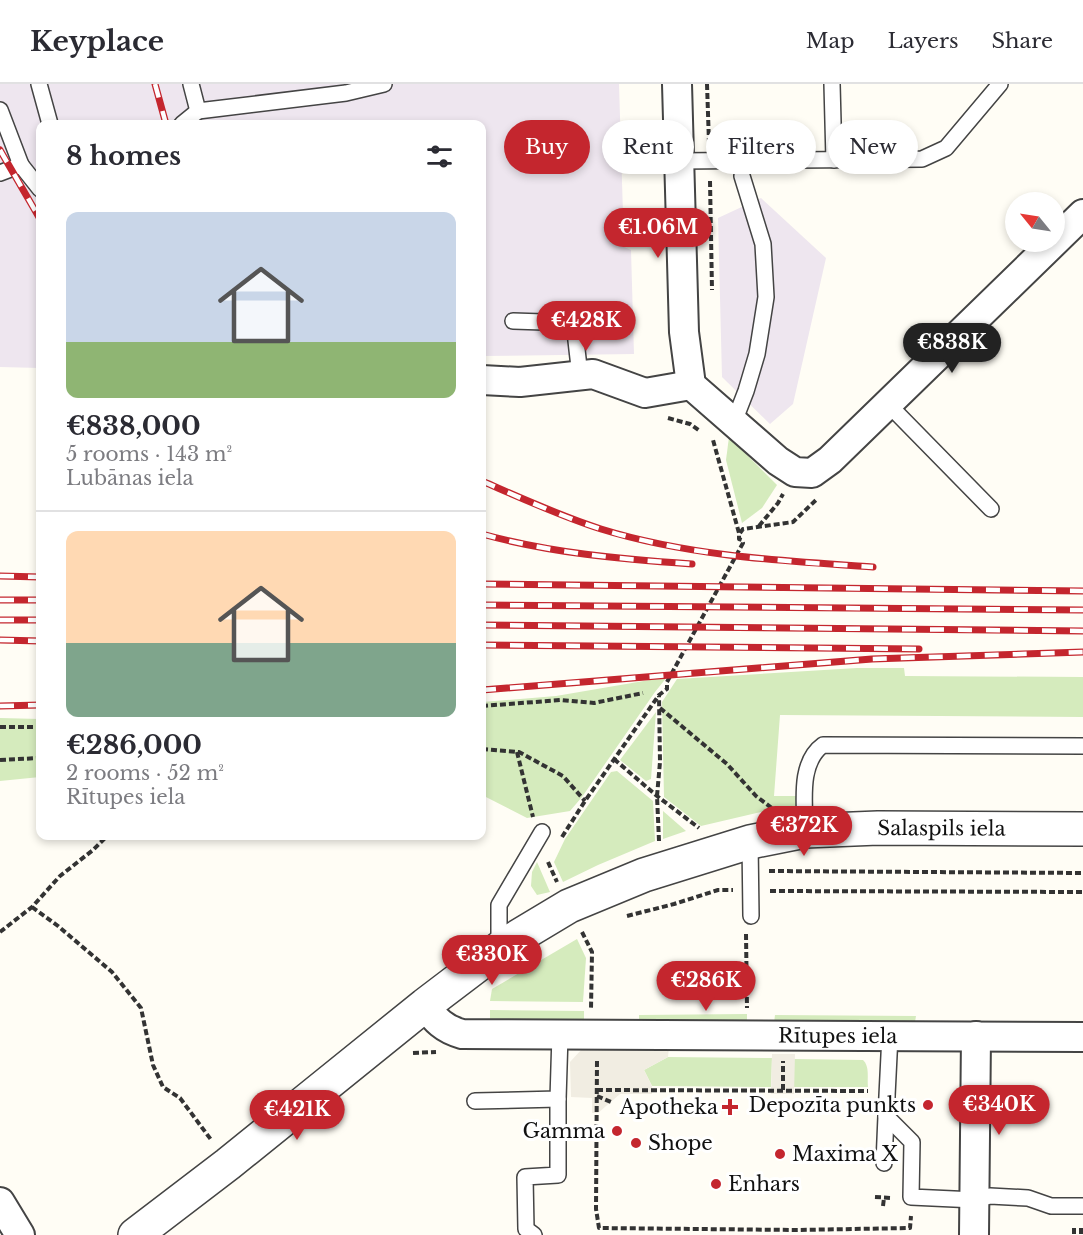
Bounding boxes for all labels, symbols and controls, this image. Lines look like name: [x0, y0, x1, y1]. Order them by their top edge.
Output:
text: Keyplace: [30, 24, 164, 59]
text: Map: [806, 28, 855, 54]
text: Layers: [888, 28, 959, 54]
text: Share: [992, 28, 1053, 54]
chip: Buy: [504, 120, 590, 174]
chip: Rent: [602, 120, 694, 174]
chip: Filters: [706, 120, 816, 174]
chip: New: [828, 120, 918, 174]
text: 8 homes: [66, 140, 181, 172]
icon: filters: [423, 140, 456, 173]
north arrow: [1005, 192, 1065, 252]
map controls: [1005, 192, 1065, 252]
pin: €1.06M: [609, 208, 707, 259]
text: €1.06M: [618, 215, 698, 239]
icon: home: [207, 251, 315, 359]
pin: €428K: [544, 301, 628, 352]
text: €428K: [551, 308, 621, 332]
pin: €838K: [910, 323, 994, 374]
text: €838K: [917, 330, 987, 354]
text: €838,000: [66, 410, 201, 442]
text: 5 rooms · 143 m²: [66, 442, 232, 466]
text: Lubānas iela: [66, 466, 194, 490]
icon: home: [207, 570, 315, 678]
text: €286,000: [66, 729, 202, 761]
text: 2 rooms · 52 m²: [66, 761, 224, 785]
text: Rītupes iela: [66, 785, 185, 809]
pin: €372K: [762, 806, 846, 857]
text: €372K: [770, 813, 838, 837]
street label: Salaspils iela: [877, 816, 1007, 841]
pin: €330K: [450, 935, 534, 986]
text: €330K: [456, 942, 528, 966]
pin: €286K: [664, 961, 748, 1012]
text: €286K: [671, 968, 741, 992]
street label: Rītupes iela: [778, 1024, 898, 1048]
pin: €340K: [957, 1085, 1041, 1136]
pin: €421K: [255, 1090, 339, 1141]
text: €340K: [963, 1092, 1035, 1116]
place label: Depozīta punkts: [748, 1093, 916, 1117]
place label: Apotheka: [619, 1095, 719, 1119]
text: €421K: [264, 1097, 330, 1121]
marker: Depozīta punkts: [921, 1098, 935, 1112]
marker: Apotheka: [723, 1100, 737, 1114]
place label: Gamma: [523, 1119, 606, 1143]
marker: Gamma: [610, 1124, 624, 1138]
place label: Shope: [648, 1131, 713, 1155]
marker: Shope: [629, 1136, 643, 1150]
place label: Maxima X: [792, 1142, 899, 1166]
marker: Maxima X: [773, 1147, 787, 1161]
place label: Enhars: [728, 1172, 800, 1196]
marker: Enhars: [709, 1177, 723, 1191]

